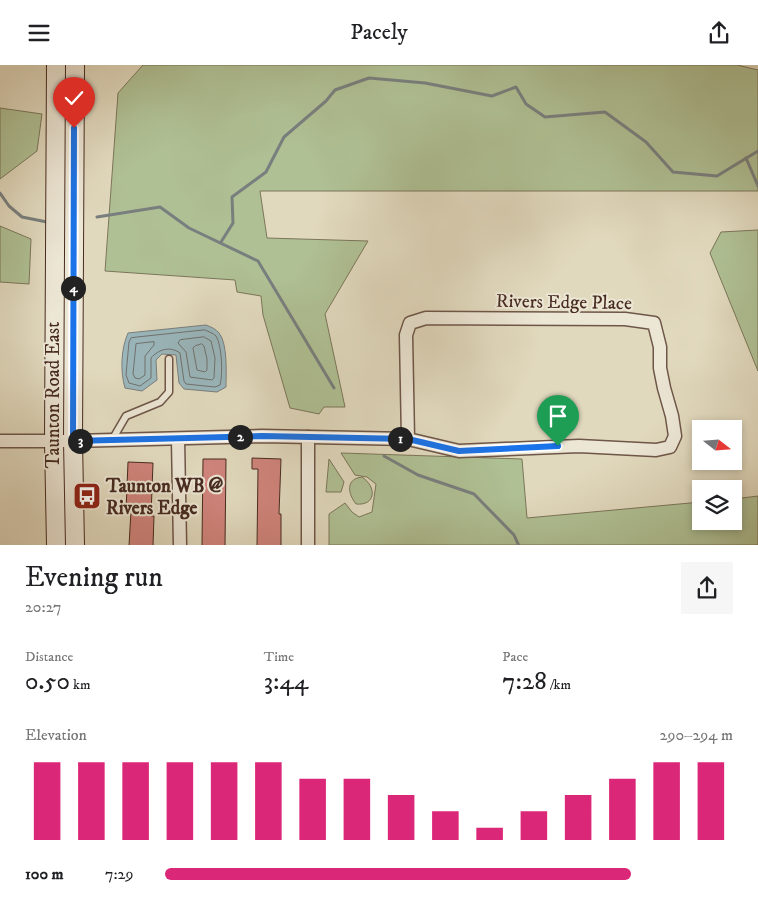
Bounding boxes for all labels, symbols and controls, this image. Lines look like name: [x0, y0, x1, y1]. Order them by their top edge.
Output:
icon: menu: [25, 19, 53, 47]
text: Pacely: [350, 19, 408, 46]
icon: share: [705, 19, 733, 47]
pin: [53, 77, 95, 128]
icon: check: [60, 84, 88, 112]
pin: 4: [60, 275, 86, 301]
text: 4: [69, 279, 78, 297]
street label: Rivers Edge Place: [496, 290, 632, 315]
street label: Taunton Road East: [42, 322, 65, 468]
pin: [537, 395, 579, 446]
icon: arrive: [544, 402, 572, 430]
north arrow: [692, 420, 742, 470]
map controls: [692, 420, 742, 530]
pin: 2: [228, 425, 252, 449]
pin: 1: [388, 427, 412, 451]
text: 2: [237, 428, 244, 446]
pin: 3: [68, 429, 92, 453]
text: 1: [398, 430, 403, 448]
text: 3: [78, 432, 83, 450]
place label: Taunton WB @ Rivers Edge: [105, 475, 224, 520]
button: layers: [692, 480, 742, 530]
bus stop icon: Taunton WB @ Rivers Edge: [72, 481, 102, 511]
text: Evening run: [25, 560, 163, 595]
button: share: [681, 562, 733, 614]
text: 20:27: [25, 597, 62, 617]
text: Distance: [25, 648, 73, 666]
text: Time: [264, 648, 294, 666]
text: Pace: [502, 648, 528, 666]
text: 0.50: [25, 666, 70, 697]
text: 3:44: [264, 666, 308, 697]
text: 7:28: [502, 666, 547, 697]
text: km: [70, 676, 90, 694]
text: /km: [547, 676, 571, 694]
text: Elevation: [25, 725, 87, 745]
text: 290–294 m: [660, 725, 733, 745]
text: 100 m: [25, 864, 64, 884]
text: 7:29: [105, 864, 133, 884]

